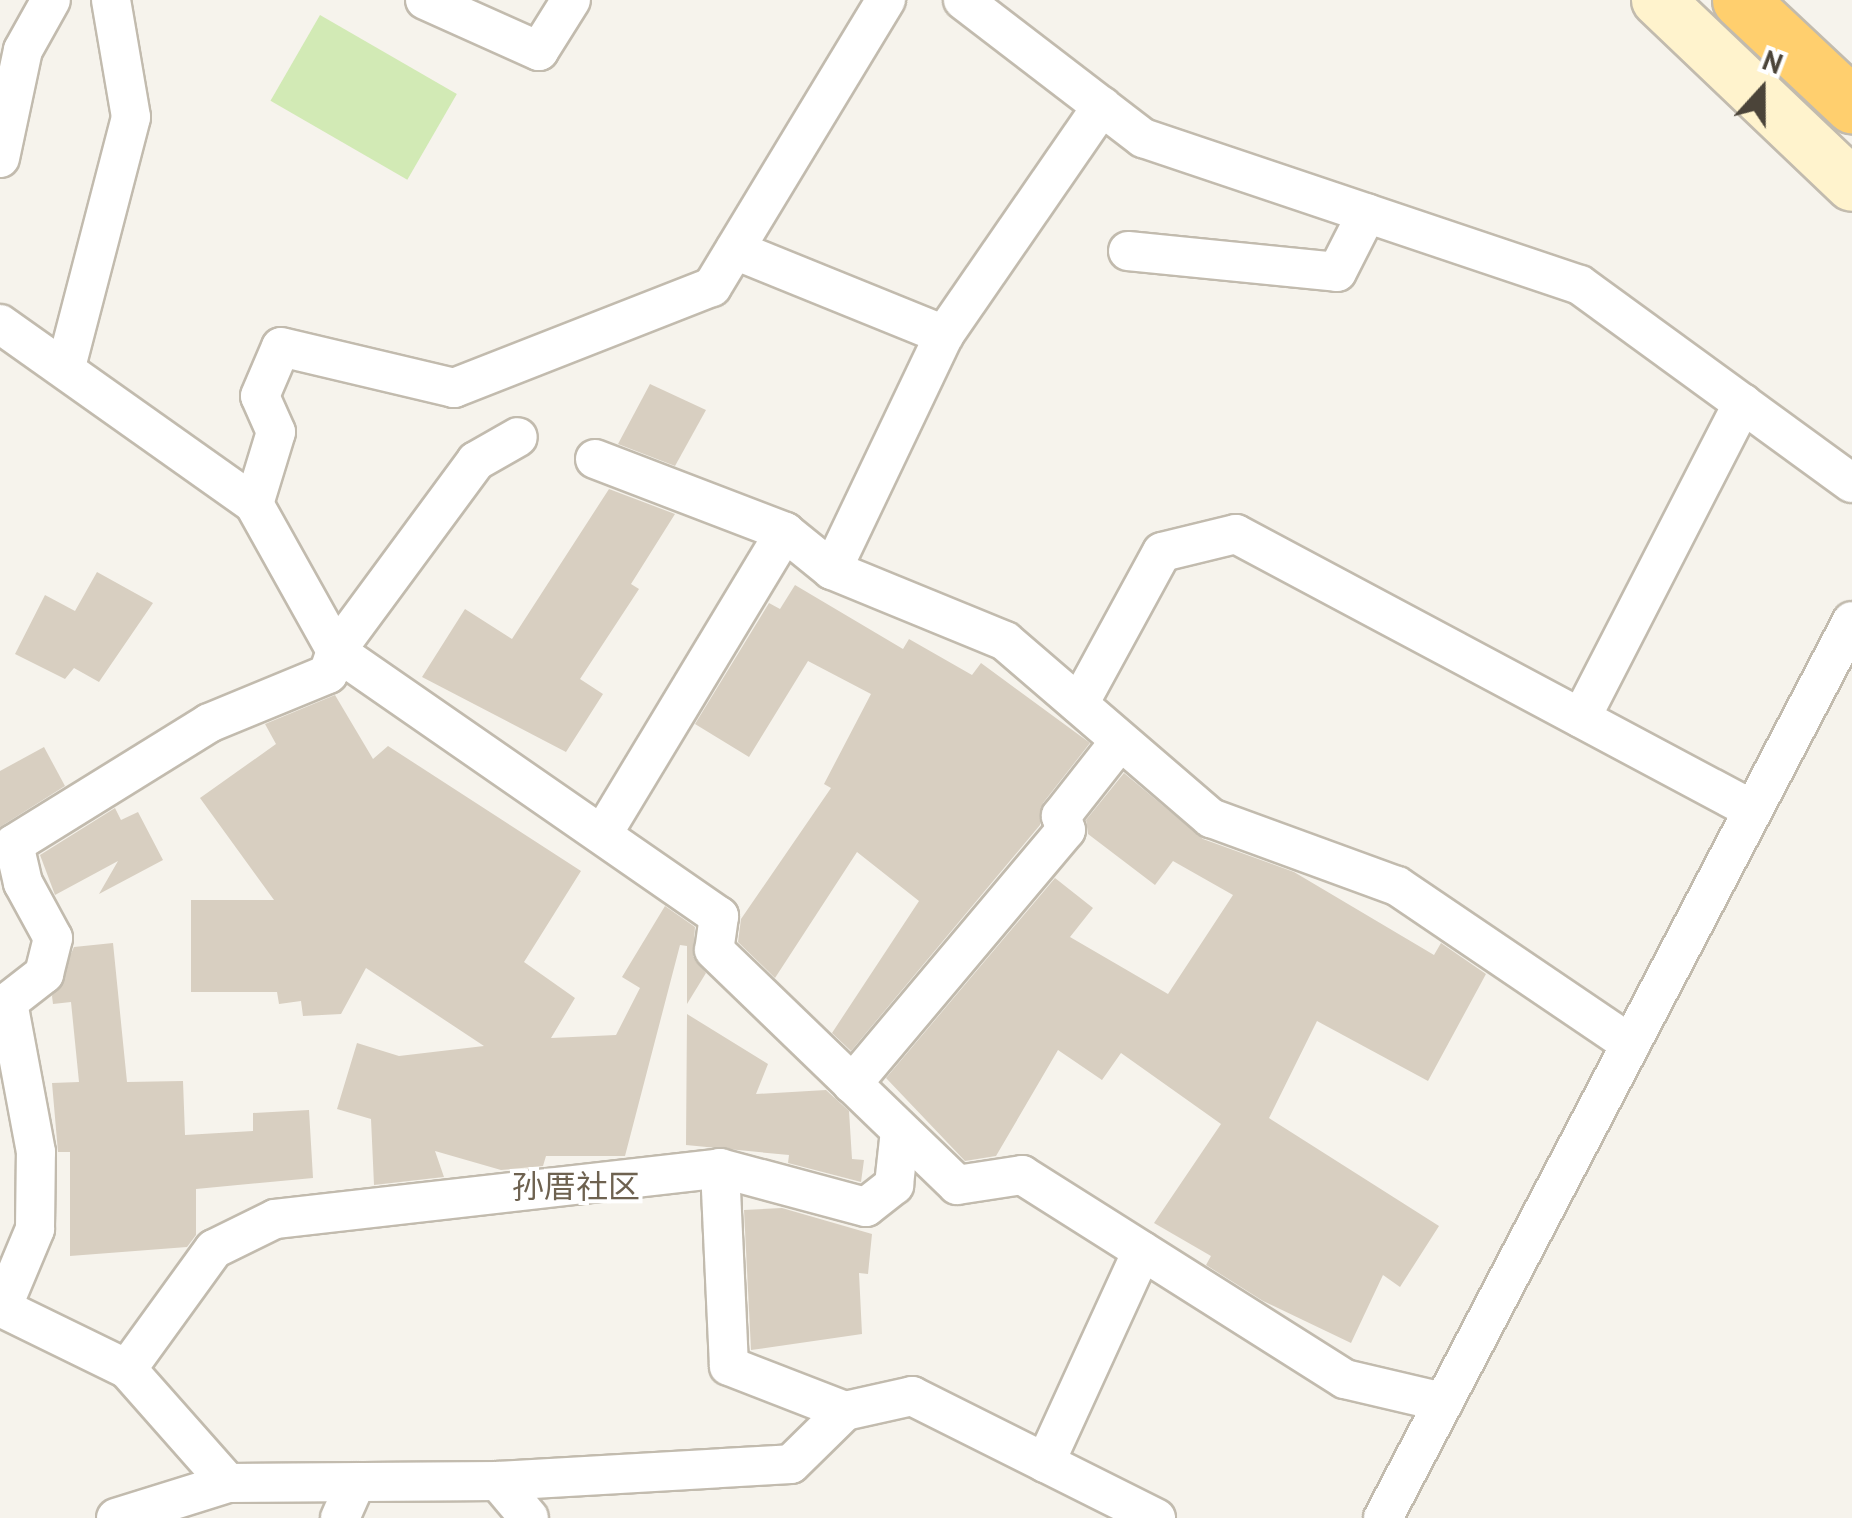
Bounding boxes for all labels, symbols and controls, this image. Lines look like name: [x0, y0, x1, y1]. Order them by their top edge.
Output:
north arrow: [1712, 40, 1812, 140]
text: N: [1758, 41, 1788, 82]
district label: 孙厝社区: [512, 1167, 640, 1205]

